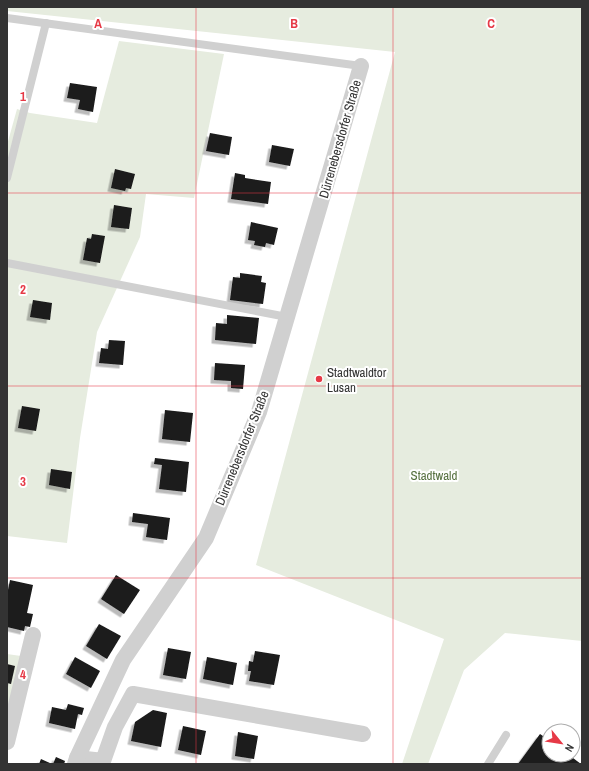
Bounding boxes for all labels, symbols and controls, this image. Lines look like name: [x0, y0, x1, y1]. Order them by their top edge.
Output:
text: A: [94, 15, 102, 32]
text: B: [290, 15, 298, 32]
text: C: [487, 15, 495, 32]
street label: Dürrenebersdorfer Straße: [315, 78, 365, 200]
text: 1: [20, 88, 26, 105]
text: 2: [20, 281, 26, 298]
place label: Stadtwaldtor Lusan: [327, 364, 387, 396]
marker: Stadtwaldtor Lusan: [314, 374, 324, 384]
street label: Dürrenebersdorfer Straße: [211, 388, 273, 508]
park label: Stadtwald: [411, 467, 457, 484]
text: 3: [20, 473, 26, 490]
text: 4: [20, 666, 26, 683]
north arrow: [541, 723, 581, 763]
text: N: [562, 742, 577, 754]

